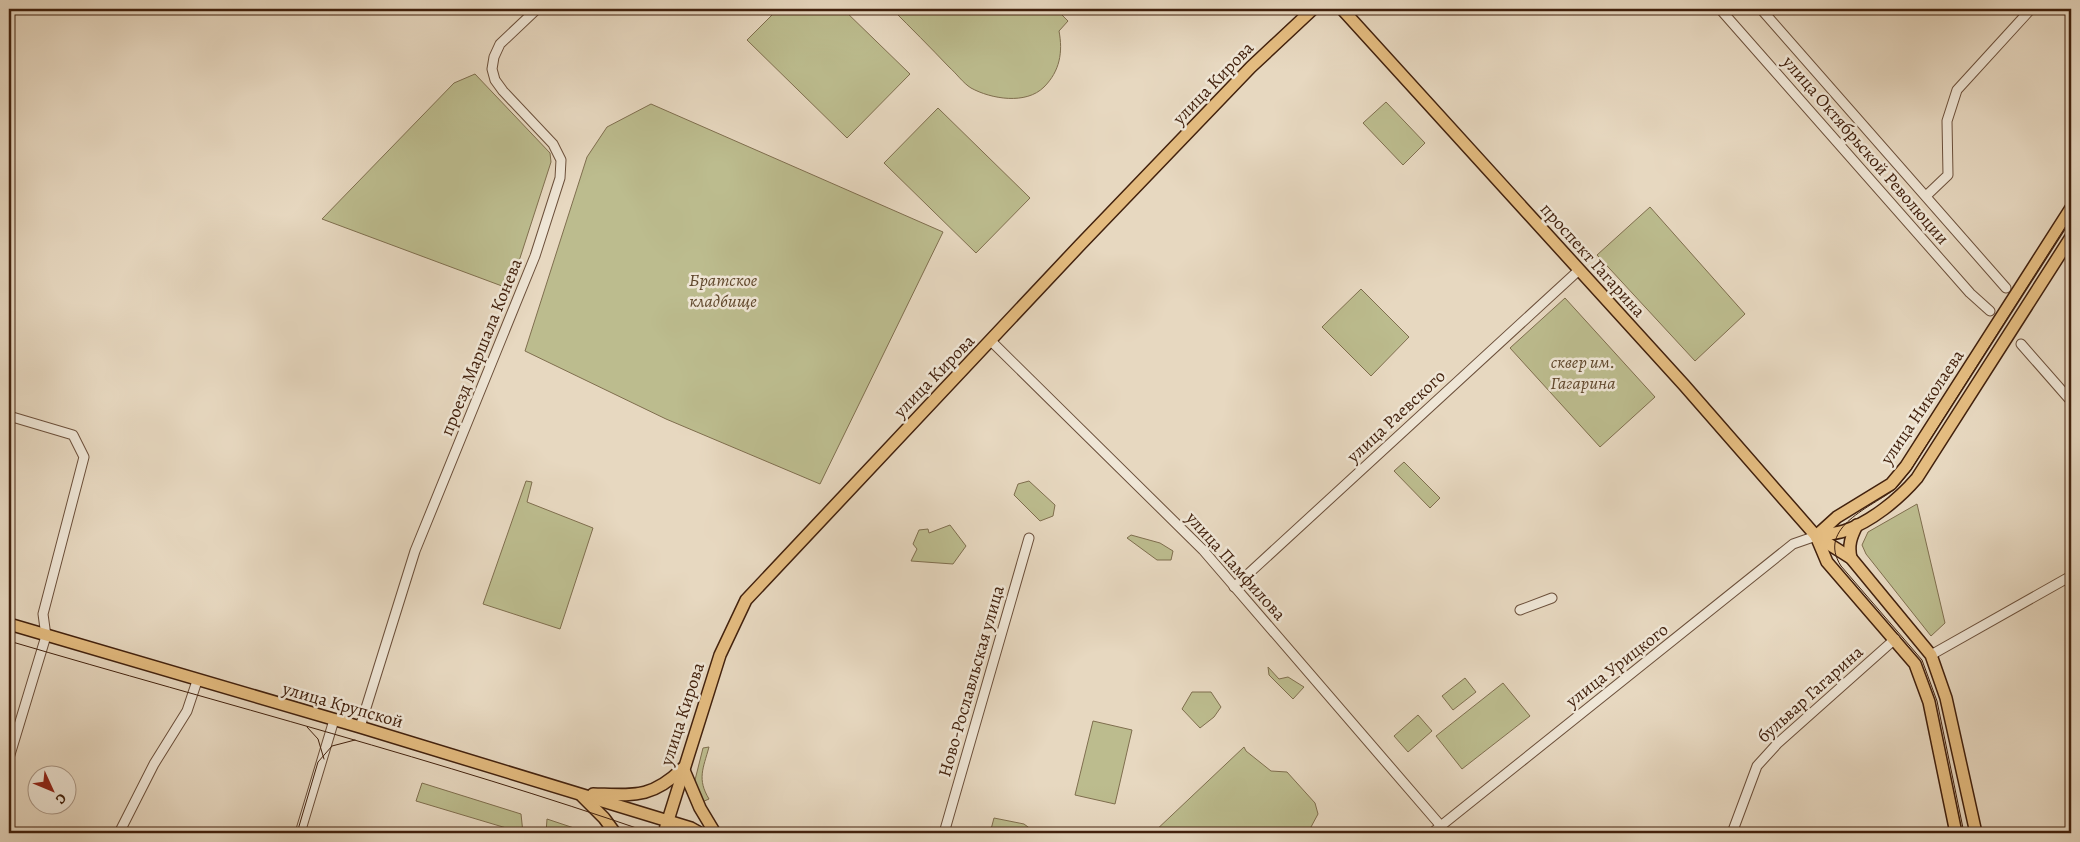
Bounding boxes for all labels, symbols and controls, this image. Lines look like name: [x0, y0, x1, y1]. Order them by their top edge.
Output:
street label: улица Кирова: [1167, 36, 1259, 131]
street label: улица Октябрьской Революции: [1777, 50, 1955, 250]
street label: проспект Гагарина: [1535, 197, 1651, 323]
street label: проезд Маршала Конева: [434, 254, 528, 439]
park label: Братское кладбище: [689, 268, 758, 313]
street label: улица Кирова: [888, 329, 980, 424]
street label: улица Николаева: [1874, 344, 1970, 470]
park label: сквер им. Гагарина: [1550, 350, 1616, 395]
street label: улица Раевского: [1341, 364, 1450, 469]
street label: улица Памфилова: [1180, 506, 1292, 626]
street label: Ново-Рославльская улица: [932, 582, 1010, 780]
street label: улица Урицкого: [1560, 617, 1673, 713]
street label: бульвар Гагарина: [1752, 640, 1869, 748]
street label: улица Кирова: [654, 659, 710, 770]
street label: улица Крупской: [279, 676, 406, 734]
north arrow: [28, 764, 78, 814]
text: С: [51, 789, 71, 809]

